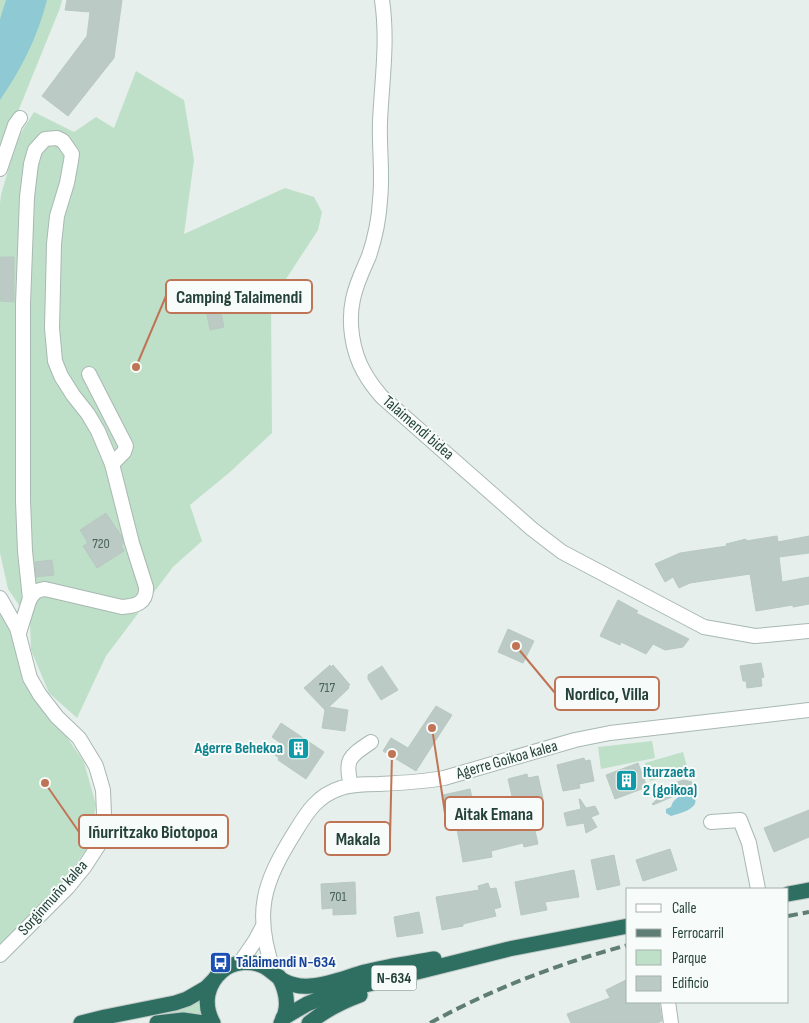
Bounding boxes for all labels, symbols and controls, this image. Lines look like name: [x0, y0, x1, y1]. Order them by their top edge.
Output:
callout: Camping Talaimendi: [166, 280, 312, 313]
text: Camping Talaimendi: [176, 287, 302, 308]
street label: Talaimendi bidea: [378, 392, 458, 464]
house number: 720: [92, 535, 110, 552]
callout: Nordico, Villa: [555, 677, 659, 710]
house number: 717: [319, 679, 335, 696]
text: Nordico, Villa: [565, 684, 649, 705]
building icon: Agerre Behekoa: [287, 736, 311, 760]
street label: Agerre Goikoa kalea: [453, 736, 560, 784]
place label: Agerre Behekoa: [193, 739, 283, 758]
place label: Iturzaeta 2 (goikoa): [643, 763, 697, 800]
building icon: Iturzaeta 2 (goikoa): [615, 769, 639, 793]
callout: Aitak Emana: [445, 797, 543, 830]
text: Aitak Emana: [454, 804, 533, 825]
callout: Iñurritzako Biotopoa: [79, 815, 228, 848]
text: Iñurritzako Biotopoa: [88, 822, 218, 843]
callout: Makala: [325, 822, 390, 855]
text: Makala: [336, 829, 380, 850]
street label: Sorginmuño kalea: [14, 856, 92, 940]
house number: 701: [330, 888, 346, 905]
legend: [626, 888, 789, 1003]
text: Calle: [672, 899, 696, 918]
text: Ferrocarril: [672, 924, 724, 943]
text: Parque: [672, 949, 707, 968]
bus stop icon: Talaimendi N-634: [208, 950, 232, 974]
place label: Talaimendi N-634: [236, 953, 336, 972]
road number: N-634: [372, 966, 416, 990]
text: Edificio: [672, 974, 709, 993]

